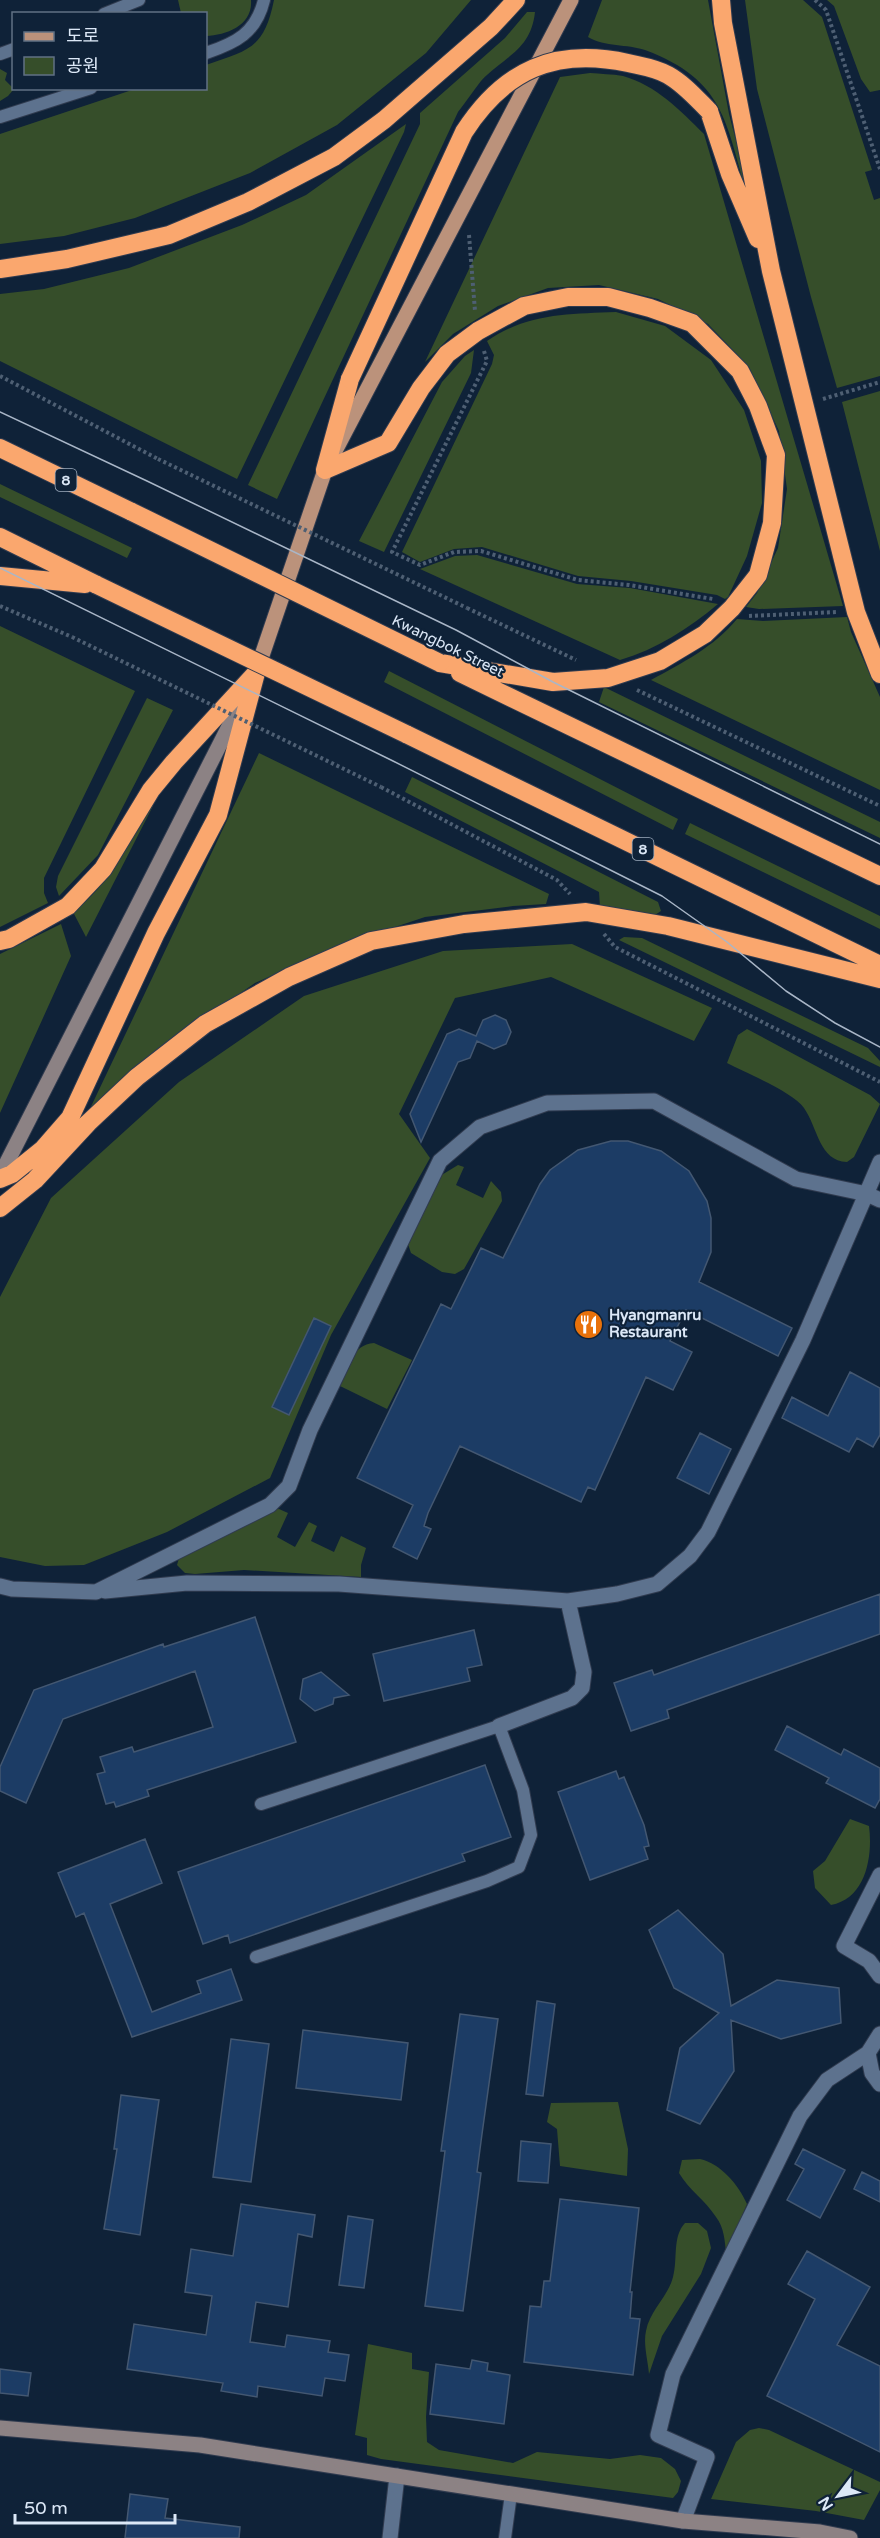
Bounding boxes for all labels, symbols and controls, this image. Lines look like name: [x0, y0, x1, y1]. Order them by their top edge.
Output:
legend: [12, 12, 207, 90]
text: 도로: [66, 25, 99, 47]
text: 공원: [66, 55, 99, 77]
road number: 8: [56, 469, 76, 491]
street label: Kwangbok Street: [389, 611, 507, 681]
road number: 8: [632, 838, 654, 860]
place label: Hyangmanru Restaurant: [609, 1306, 701, 1341]
restaurant icon: Hyangmanru Restaurant: [572, 1308, 604, 1340]
north arrow: [808, 2466, 868, 2526]
scale bar: [15, 2487, 176, 2525]
text: N: [814, 2493, 838, 2514]
text: 50 m: [24, 2497, 68, 2519]

